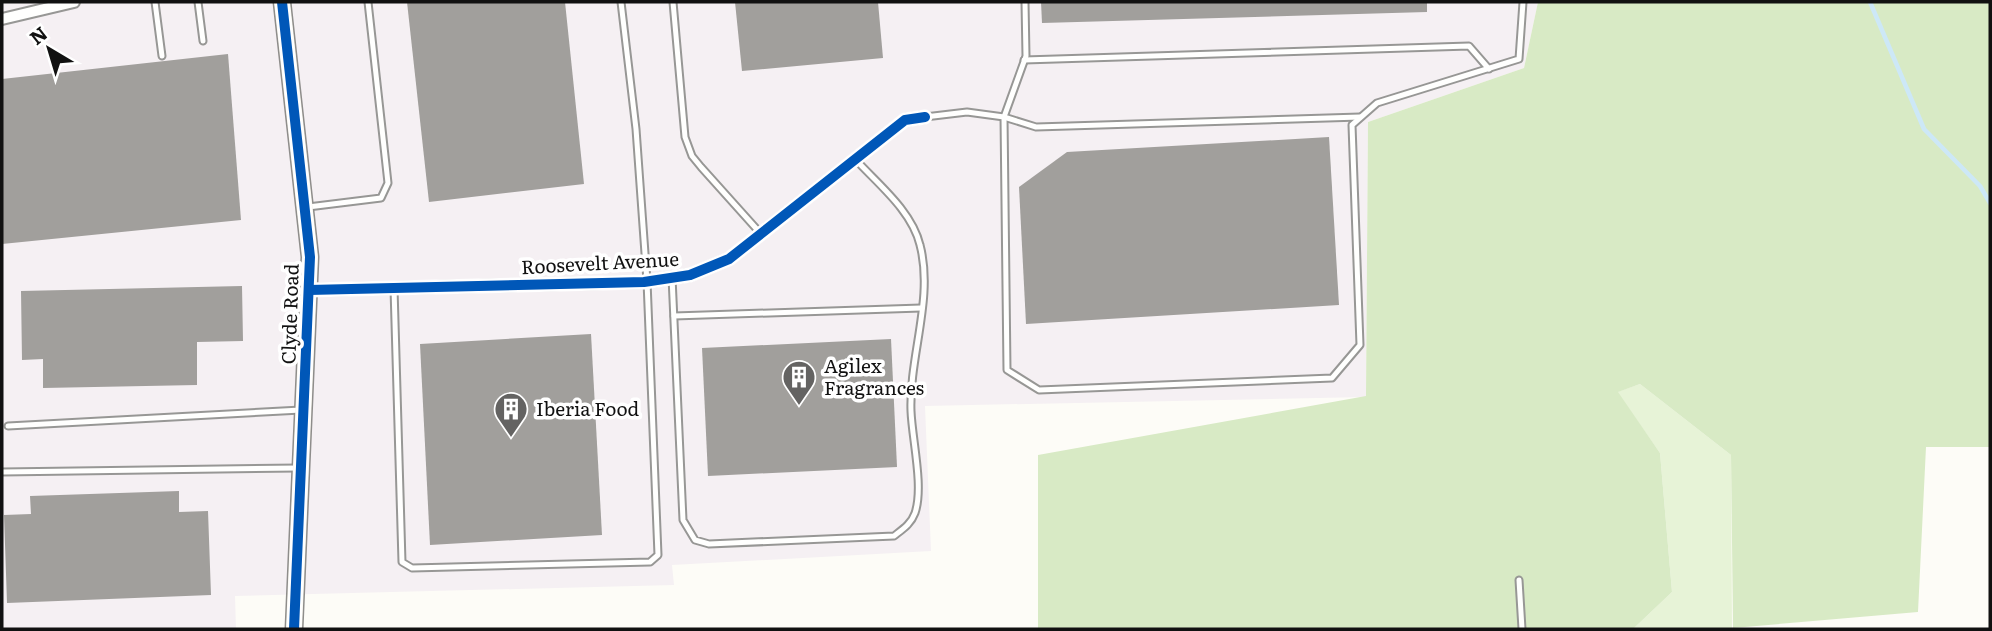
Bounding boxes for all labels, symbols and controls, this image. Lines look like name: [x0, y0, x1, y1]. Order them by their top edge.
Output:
north arrow: [14, 14, 84, 84]
text: N: [23, 19, 53, 51]
street label: Roosevelt Avenue: [520, 244, 680, 280]
street label: Clyde Road: [273, 263, 305, 365]
place label: Agilex Fragrances: [824, 351, 925, 401]
building icon: Agilex Fragrances: [780, 358, 818, 407]
building icon: Iberia Food: [492, 390, 530, 439]
place label: Iberia Food: [536, 394, 640, 422]

